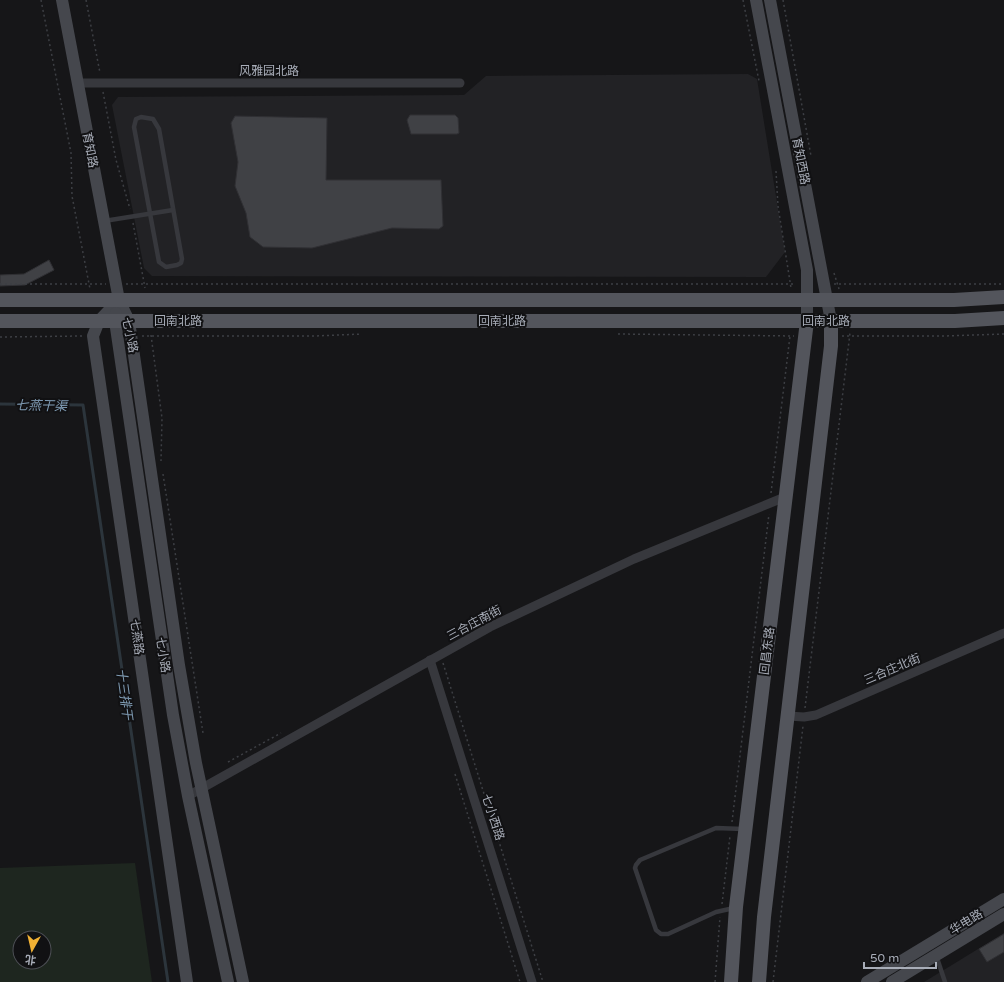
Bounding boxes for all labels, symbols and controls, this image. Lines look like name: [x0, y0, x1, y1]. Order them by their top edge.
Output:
street label: 风雅园北路: [239, 64, 299, 78]
street label: 育知路: [80, 131, 100, 169]
street label: 育知西路: [790, 136, 812, 186]
street label: 回南北路: [154, 314, 202, 328]
street label: 回南北路: [478, 314, 526, 328]
street label: 回南北路: [802, 314, 850, 328]
street label: 七小路: [119, 316, 141, 354]
water label: 七燕干渠: [15, 398, 69, 414]
street label: 三合庄南街: [444, 603, 504, 643]
street label: 七燕路: [128, 618, 146, 656]
street label: 回昌东路: [757, 626, 777, 676]
street label: 七小路: [153, 636, 173, 674]
street label: 三合庄北街: [862, 651, 922, 687]
water label: 十三排干: [112, 667, 136, 723]
street label: 七小西路: [479, 792, 507, 842]
street label: 华电路: [947, 907, 985, 937]
north arrow: [12, 930, 52, 970]
scale bar: [864, 944, 936, 970]
text: 50 m: [870, 951, 899, 965]
text: 北: [24, 952, 37, 967]

